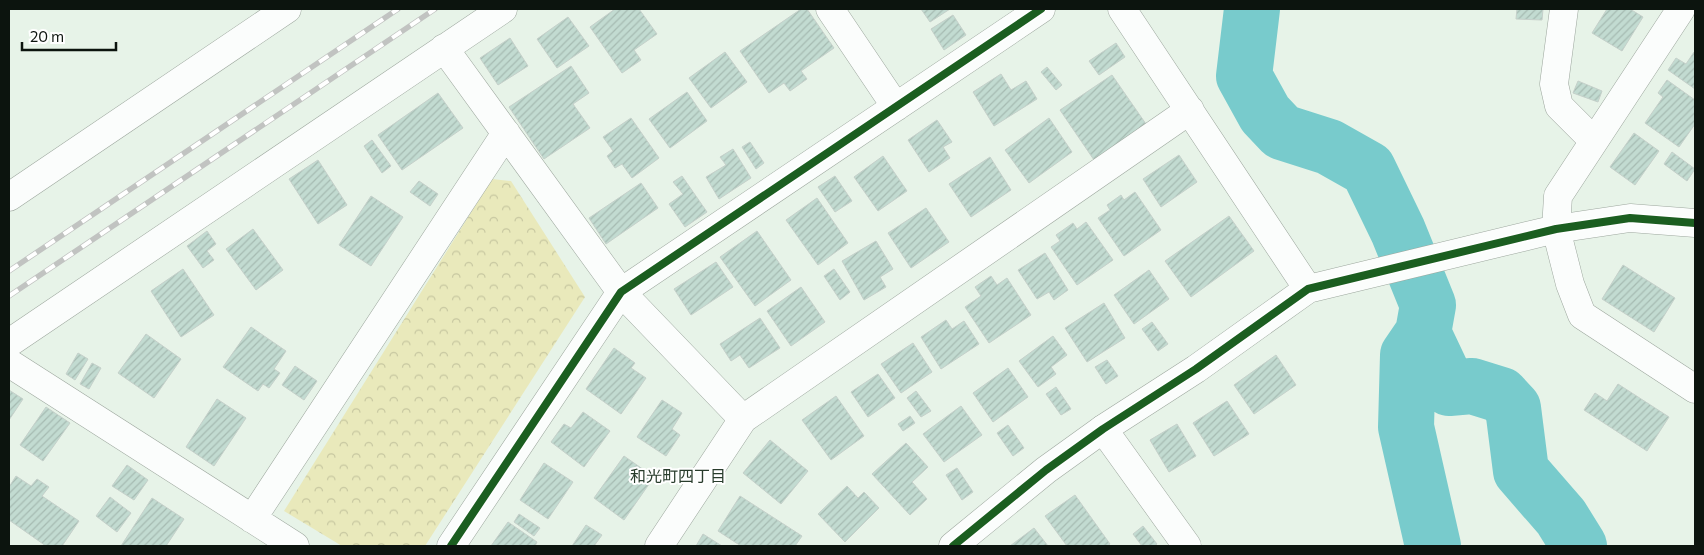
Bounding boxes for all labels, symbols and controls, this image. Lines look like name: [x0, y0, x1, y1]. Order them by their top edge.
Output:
scale bar: [22, 20, 116, 52]
text: 20 m: [30, 27, 64, 45]
district label: 和光町四丁目: [630, 466, 726, 485]

